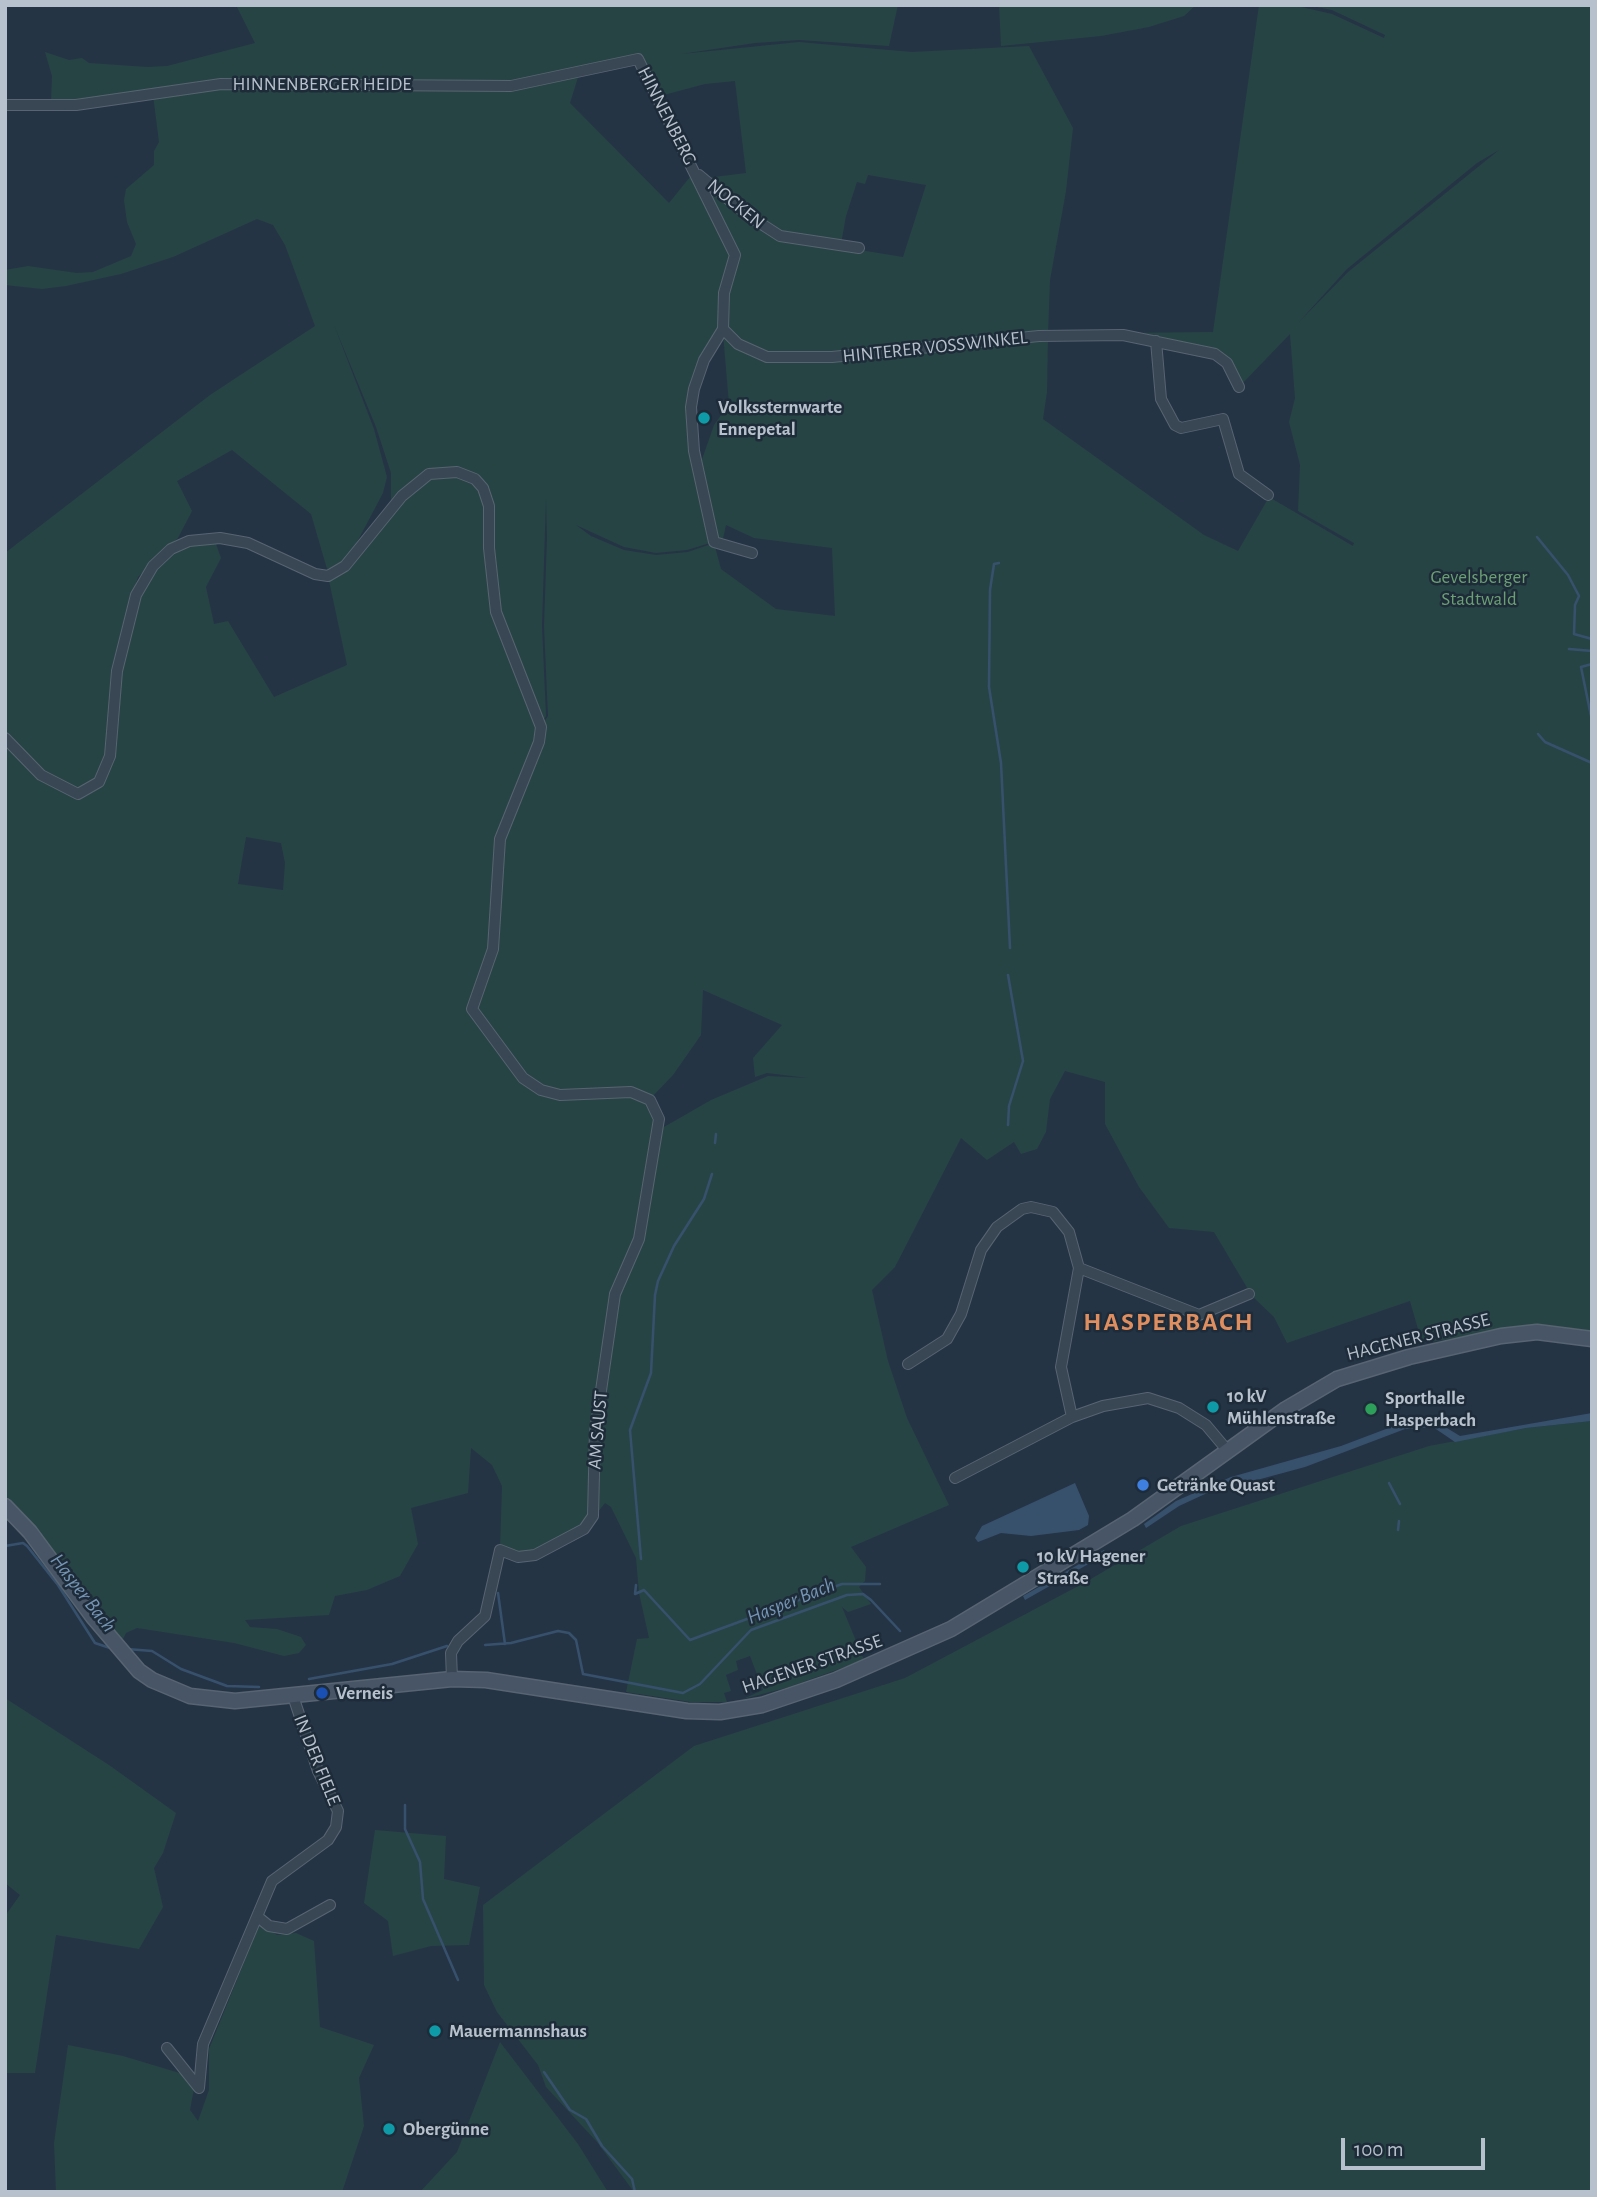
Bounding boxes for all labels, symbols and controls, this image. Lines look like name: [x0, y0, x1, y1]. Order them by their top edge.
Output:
street label: HINNENBERG: [632, 63, 702, 169]
street label: HINNENBERGER HEIDE: [233, 73, 411, 95]
street label: NOCKEN: [703, 174, 769, 234]
street label: HINTERER VOSSWINKEL: [842, 326, 1028, 368]
place label: Volkssternwarte Ennepetal: [718, 396, 842, 440]
marker: Volkssternwarte Ennepetal: [696, 410, 712, 426]
park label: Gevelsberger Stadtwald: [1431, 566, 1527, 610]
district label: HASPERBACH: [1085, 1306, 1253, 1338]
street label: HAGENER STRASSE: [1344, 1308, 1492, 1366]
place label: 10 kV Mühlenstraße: [1227, 1385, 1336, 1429]
place label: Sporthalle Hasperbach: [1385, 1387, 1476, 1431]
street label: AM SAUST: [583, 1390, 613, 1470]
marker: 10 kV Mühlenstraße: [1205, 1399, 1221, 1415]
marker: Sporthalle Hasperbach: [1363, 1401, 1379, 1417]
place label: Getränke Quast: [1157, 1474, 1275, 1496]
marker: Getränke Quast: [1135, 1477, 1151, 1493]
place label: 10 kV Hagener Straße: [1037, 1545, 1145, 1589]
water label: Hasper Bach: [44, 1549, 122, 1637]
marker: 10 kV Hagener Straße: [1015, 1559, 1031, 1575]
water label: Hasper Bach: [743, 1572, 839, 1630]
street label: HAGENER STRASSE: [739, 1629, 885, 1699]
place label: Verneis: [336, 1682, 393, 1704]
marker: Verneis: [314, 1685, 330, 1701]
street label: IN DER FIELE: [288, 1711, 346, 1809]
place label: Mauermannshaus: [449, 2020, 587, 2042]
marker: Mauermannshaus: [427, 2023, 443, 2039]
place label: Obergünne: [403, 2118, 489, 2140]
marker: Obergünne: [381, 2121, 397, 2137]
scale bar: [1345, 2124, 1488, 2168]
text: 100 m: [1354, 2139, 1404, 2160]

